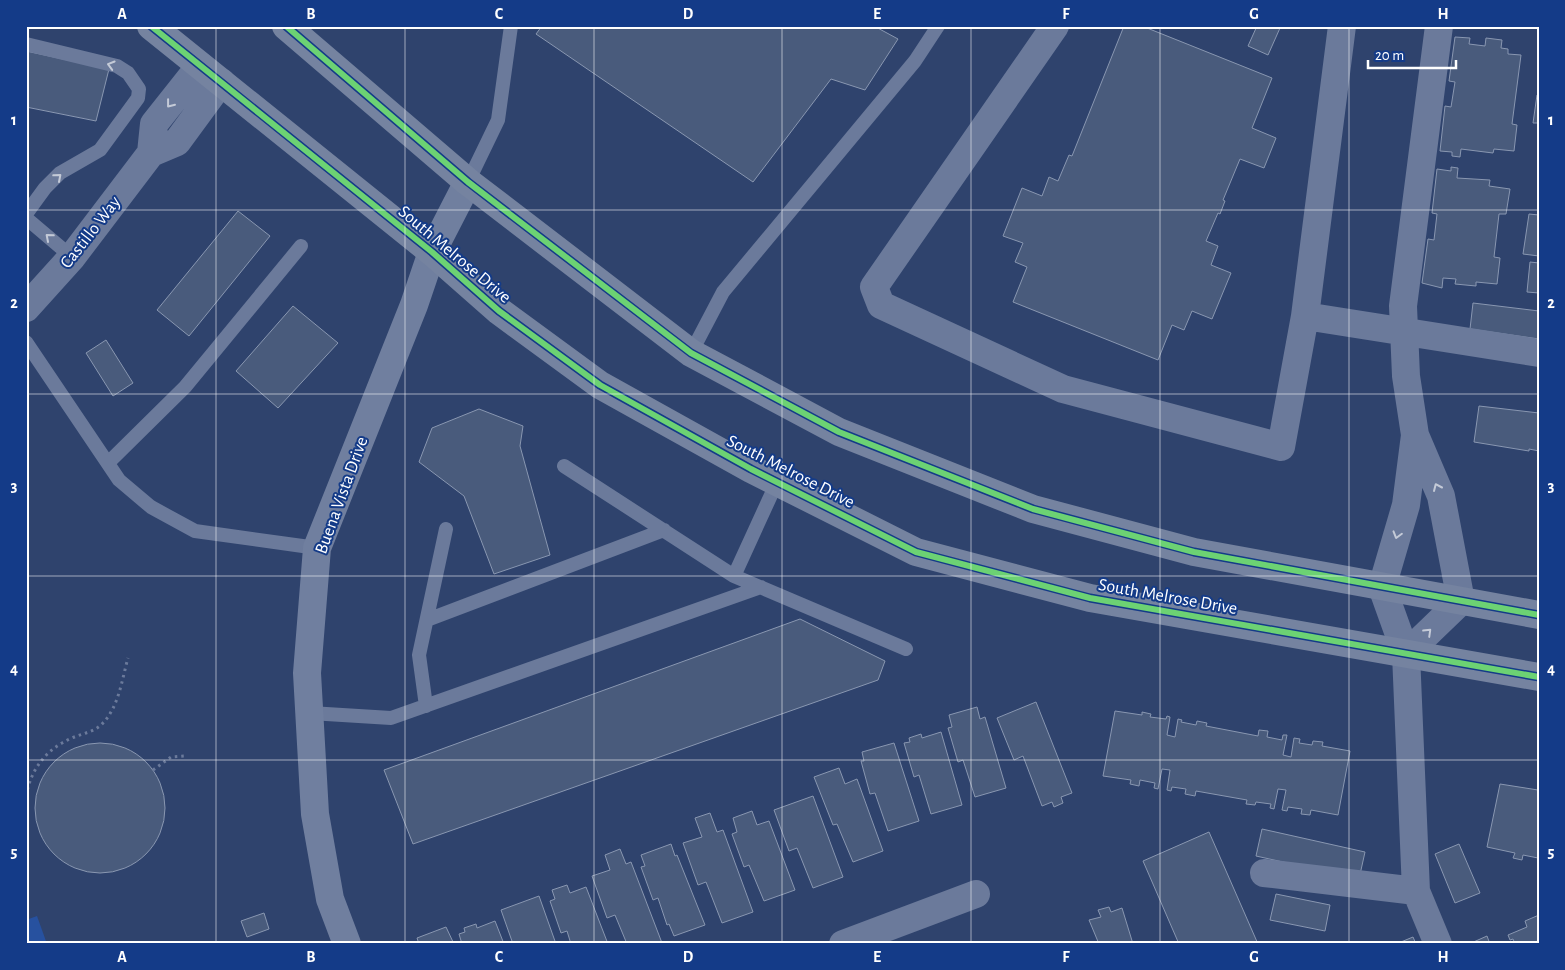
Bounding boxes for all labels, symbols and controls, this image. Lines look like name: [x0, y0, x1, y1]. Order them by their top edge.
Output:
text: A: [117, 6, 127, 22]
text: B: [306, 6, 316, 22]
text: C: [495, 6, 504, 22]
text: D: [683, 6, 694, 22]
text: E: [873, 6, 881, 22]
text: F: [1062, 6, 1070, 22]
text: G: [1249, 6, 1259, 22]
text: H: [1437, 6, 1449, 22]
scale bar: [1368, 38, 1455, 70]
text: 20 m: [1375, 48, 1404, 63]
one-way arrow: [107, 61, 115, 71]
one-way arrow: [168, 98, 176, 107]
text: 1: [11, 112, 17, 128]
text: 1: [1548, 112, 1554, 128]
one-way arrow: [52, 173, 61, 182]
street label: Castillo Way: [57, 193, 125, 272]
street label: South Melrose Drive: [395, 203, 514, 307]
one-way arrow: [46, 234, 55, 243]
text: 2: [10, 295, 18, 311]
text: 2: [1547, 295, 1555, 311]
street label: South Melrose Drive: [724, 432, 857, 512]
street label: Buena Vista Drive: [312, 434, 371, 556]
text: 3: [11, 478, 18, 494]
text: 3: [1548, 478, 1555, 494]
one-way arrow: [1432, 483, 1443, 492]
one-way arrow: [1393, 530, 1403, 538]
street label: South Melrose Drive: [1097, 576, 1239, 618]
one-way arrow: [1422, 629, 1431, 638]
text: 4: [10, 661, 18, 677]
text: 4: [1547, 661, 1555, 677]
text: 5: [11, 844, 18, 860]
text: 5: [1548, 844, 1555, 860]
text: A: [117, 949, 127, 965]
text: B: [306, 949, 316, 965]
text: C: [495, 949, 504, 965]
text: D: [683, 949, 694, 965]
text: E: [873, 949, 881, 965]
text: F: [1062, 949, 1070, 965]
text: G: [1249, 949, 1259, 965]
text: H: [1437, 949, 1449, 965]

